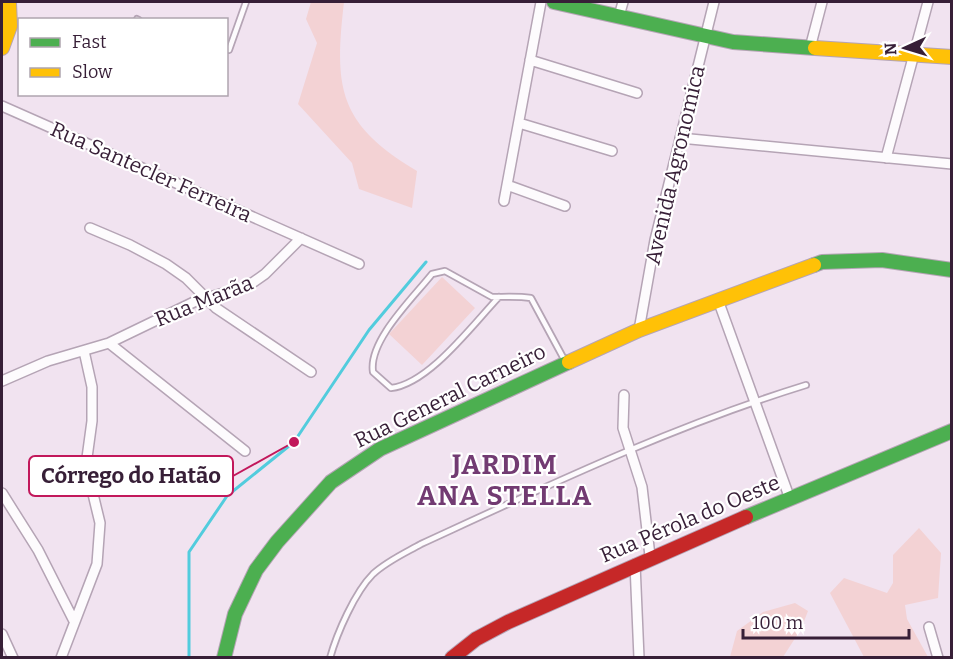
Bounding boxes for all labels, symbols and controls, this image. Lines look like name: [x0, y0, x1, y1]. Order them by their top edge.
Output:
legend: [18, 18, 228, 96]
north arrow: [875, 18, 935, 78]
text: Fast: [72, 31, 107, 53]
text: N: [881, 42, 900, 56]
text: Slow: [72, 61, 113, 83]
street label: Avenida Agronomica: [639, 62, 711, 267]
street label: Rua Santecler Ferreira: [46, 116, 256, 228]
street label: Rua Marãa: [151, 269, 257, 332]
street label: Rua General Carneiro: [350, 338, 550, 454]
district label: JARDIM ANA STELLA: [417, 449, 593, 512]
callout: Córrego do Hatão: [29, 456, 233, 496]
text: Córrego do Hatão: [41, 462, 221, 489]
street label: Rua Pérola do Oeste: [596, 469, 784, 569]
scale bar: [743, 602, 910, 640]
text: 100 m: [752, 612, 803, 634]

